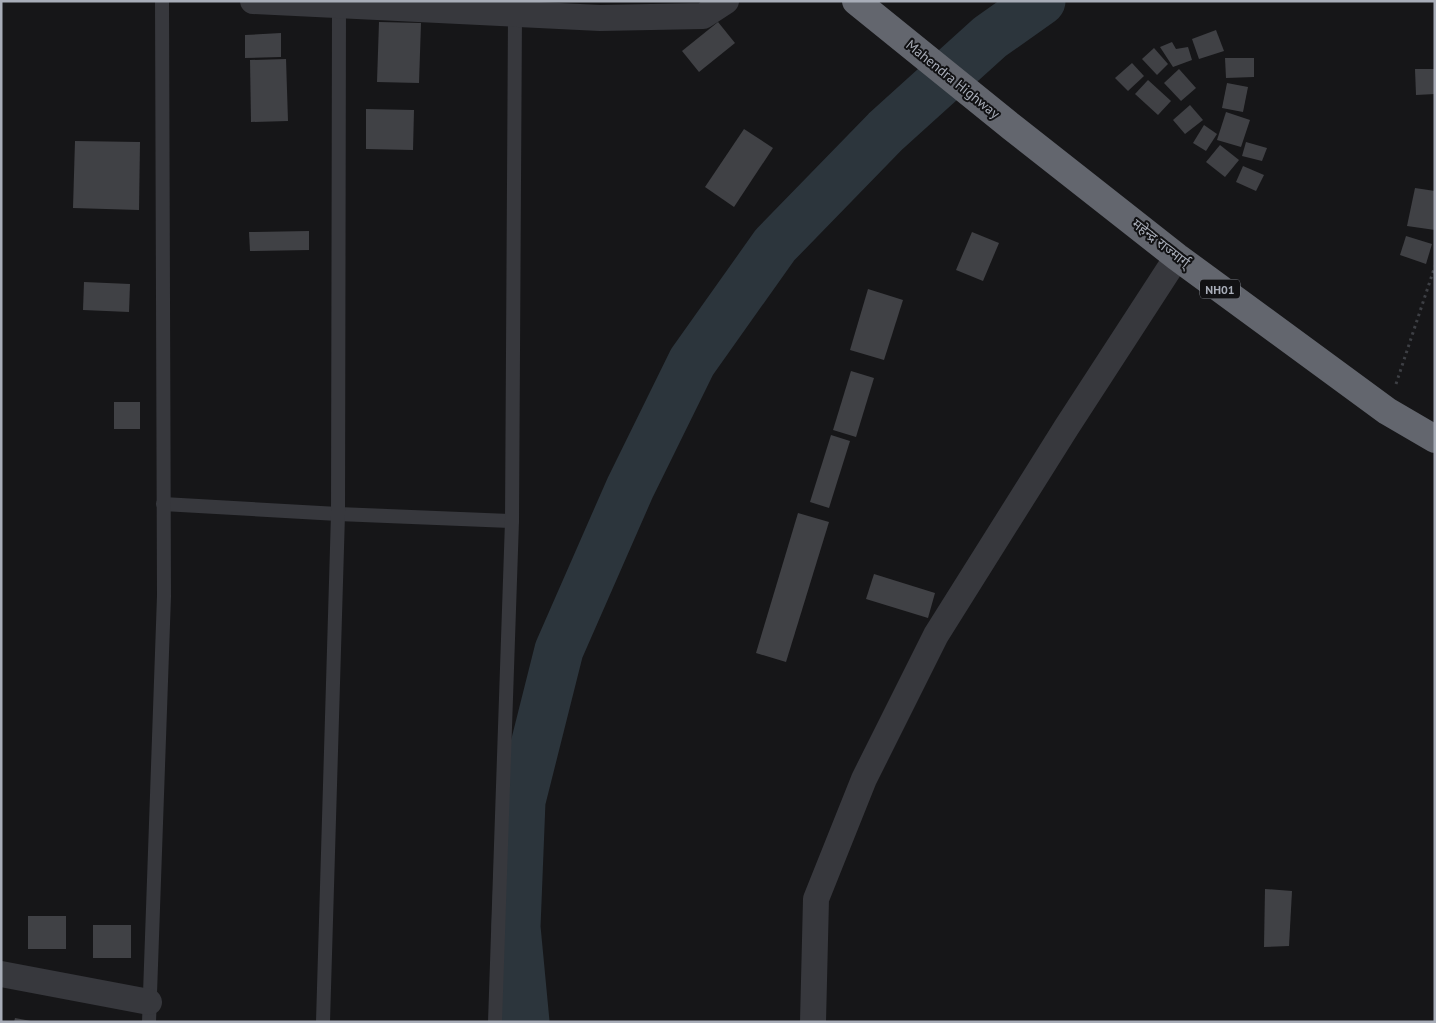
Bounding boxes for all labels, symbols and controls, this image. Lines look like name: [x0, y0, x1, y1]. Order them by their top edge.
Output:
street label: Mahendra Highway: [902, 36, 1004, 123]
street label: महेन्द्र राज्मार्ग्: [1128, 215, 1195, 273]
road number: NH01: [1200, 280, 1240, 298]

